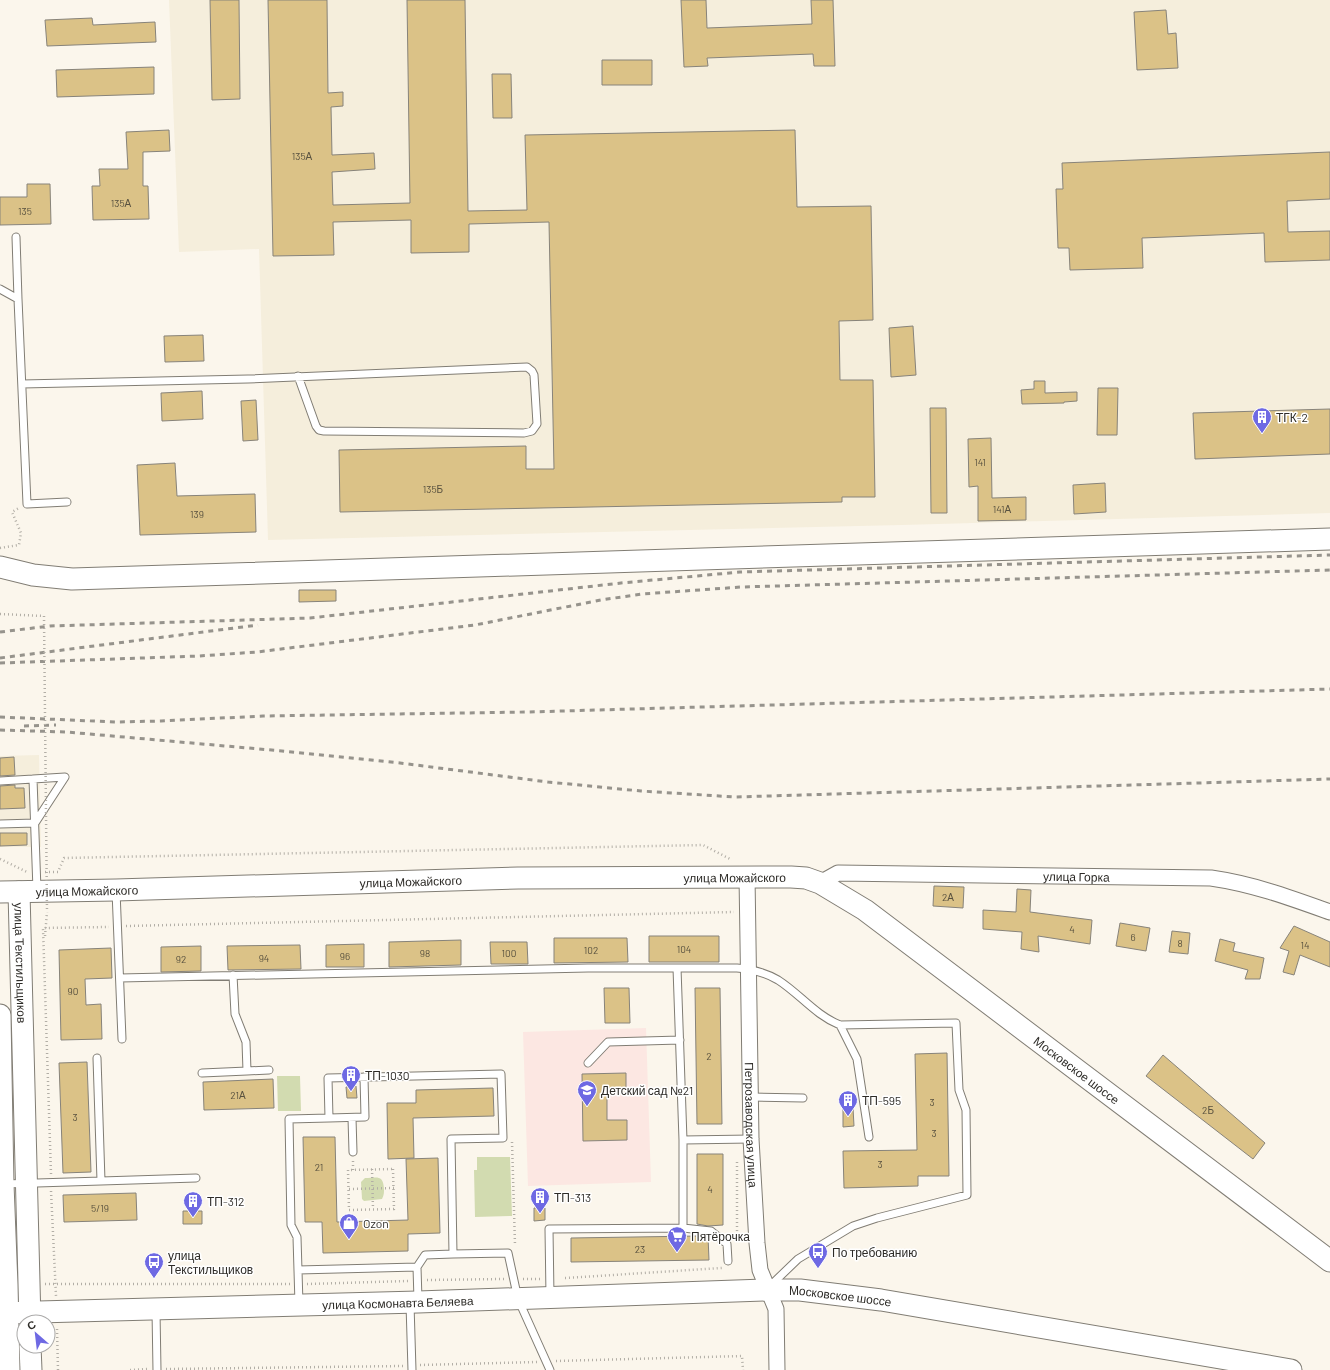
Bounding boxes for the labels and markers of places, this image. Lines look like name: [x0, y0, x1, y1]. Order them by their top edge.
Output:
building icon: ТГК-2: [1251, 406, 1273, 434]
place label: ТГК-2: [1276, 410, 1308, 424]
building icon: ТП-1030: [340, 1064, 362, 1092]
place label: ТП-1030: [365, 1068, 410, 1082]
school or university icon: Детский сад №21: [576, 1079, 598, 1107]
place label: Детский сад №21: [601, 1083, 693, 1098]
building icon: ТП-595: [837, 1089, 859, 1117]
place label: ТП-595: [862, 1093, 901, 1107]
building icon: ТП-313: [529, 1186, 551, 1214]
building icon: ТП-312: [182, 1190, 204, 1218]
place label: ТП-313: [554, 1190, 591, 1204]
place label: ТП-312: [207, 1194, 244, 1208]
shop icon: Ozon: [338, 1212, 360, 1240]
place label: Ozon: [363, 1216, 389, 1230]
supermarket icon: Пятёрочка: [666, 1225, 688, 1253]
place label: Пятёрочка: [691, 1229, 750, 1244]
bus stop icon: По требованию: [807, 1241, 829, 1269]
place label: По требованию: [832, 1245, 917, 1260]
place label: улица Текстильщиков: [168, 1248, 253, 1277]
bus stop icon: улица Текстильщиков: [143, 1251, 165, 1279]

